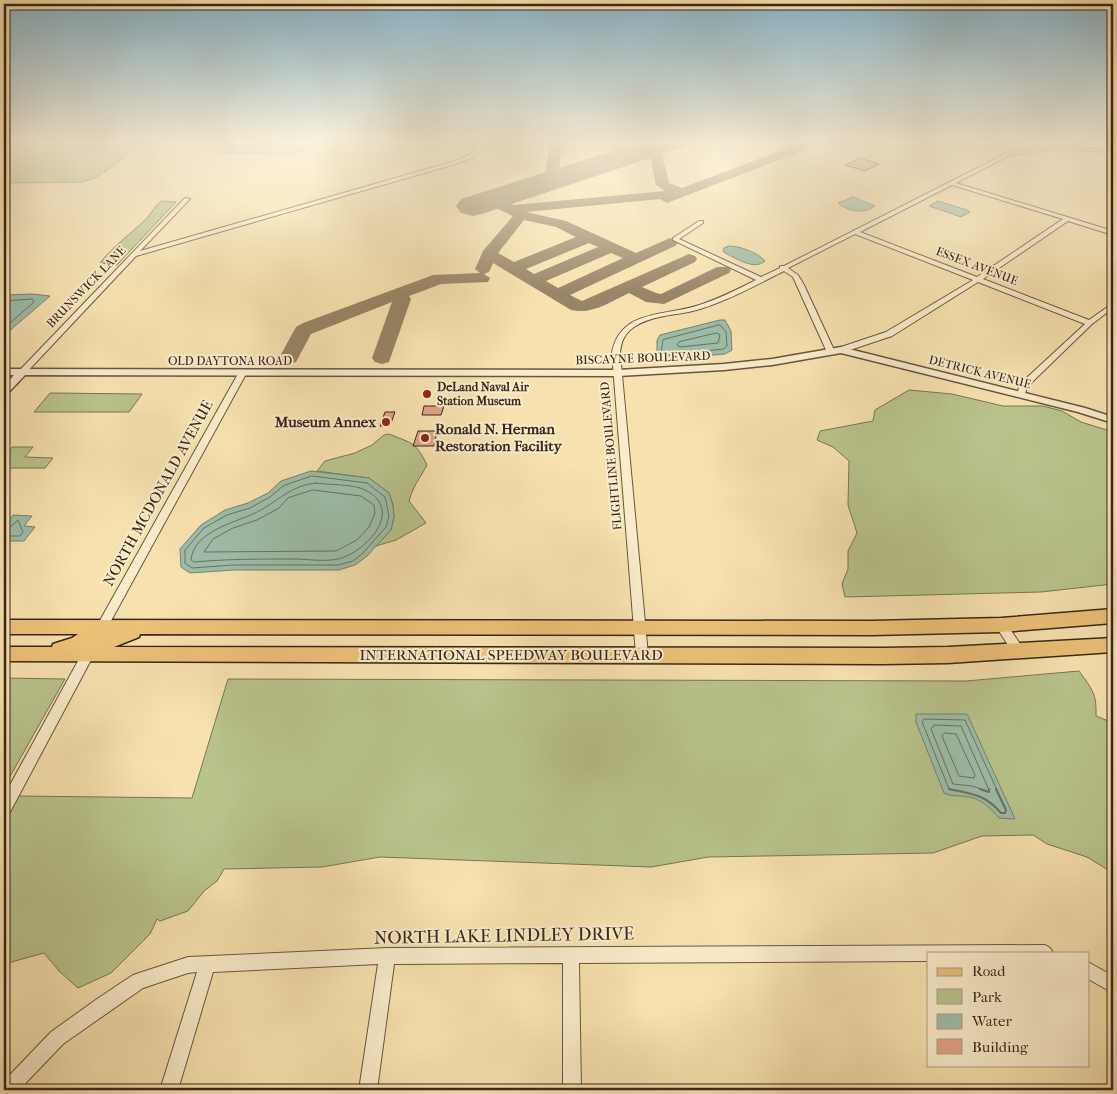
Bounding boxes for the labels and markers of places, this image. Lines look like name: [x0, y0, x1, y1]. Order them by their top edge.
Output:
place label: DeLand Naval Air Station Museum: [437, 380, 530, 408]
marker: DeLand Naval Air Station Museum: [421, 388, 433, 400]
place label: Museum Annex: [274, 413, 376, 431]
marker: Museum Annex: [380, 416, 392, 428]
place label: Ronald N. Herman Restoration Facility: [435, 420, 563, 455]
marker: Ronald N. Herman Restoration Facility: [419, 432, 431, 444]

